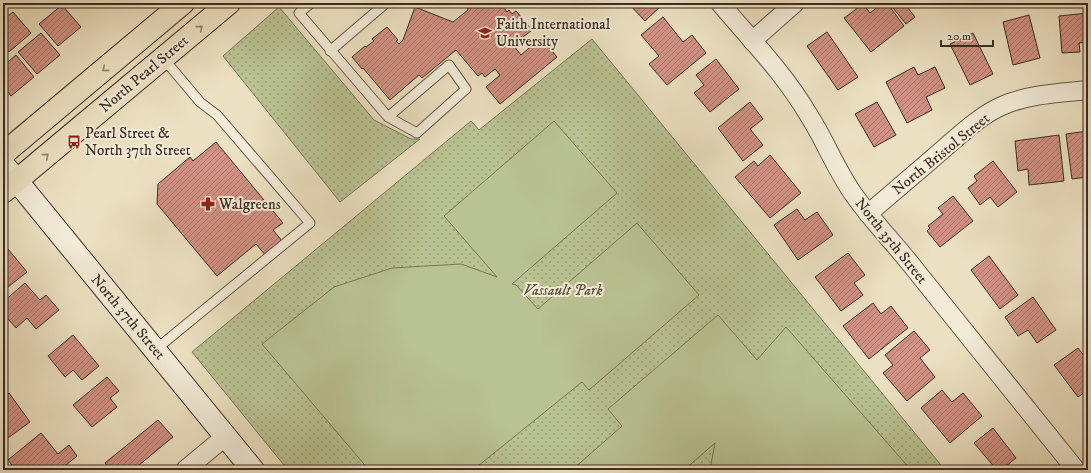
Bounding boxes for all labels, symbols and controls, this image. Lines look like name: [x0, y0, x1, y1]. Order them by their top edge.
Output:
place label: Faith International University: [496, 15, 611, 51]
scale bar: [941, 22, 993, 48]
one-way arrow: [195, 25, 202, 32]
school or university icon: Faith International University: [477, 25, 493, 41]
text: 20 m: [947, 29, 971, 44]
street label: North Pearl Street: [96, 31, 193, 117]
one-way arrow: [102, 64, 110, 71]
street label: North Bristol Street: [888, 109, 994, 199]
place label: Pearl Street & North 37th Street: [85, 124, 191, 160]
bus stop icon: Pearl Street & North 37th Street: [66, 134, 82, 150]
one-way arrow: [41, 153, 49, 160]
street label: North 35th Street: [851, 194, 932, 288]
place label: Walgreens: [218, 195, 281, 214]
pharmacy icon: Walgreens: [200, 196, 216, 212]
street label: North 37th Street: [87, 270, 169, 364]
park label: Vassault Park: [524, 281, 603, 300]

